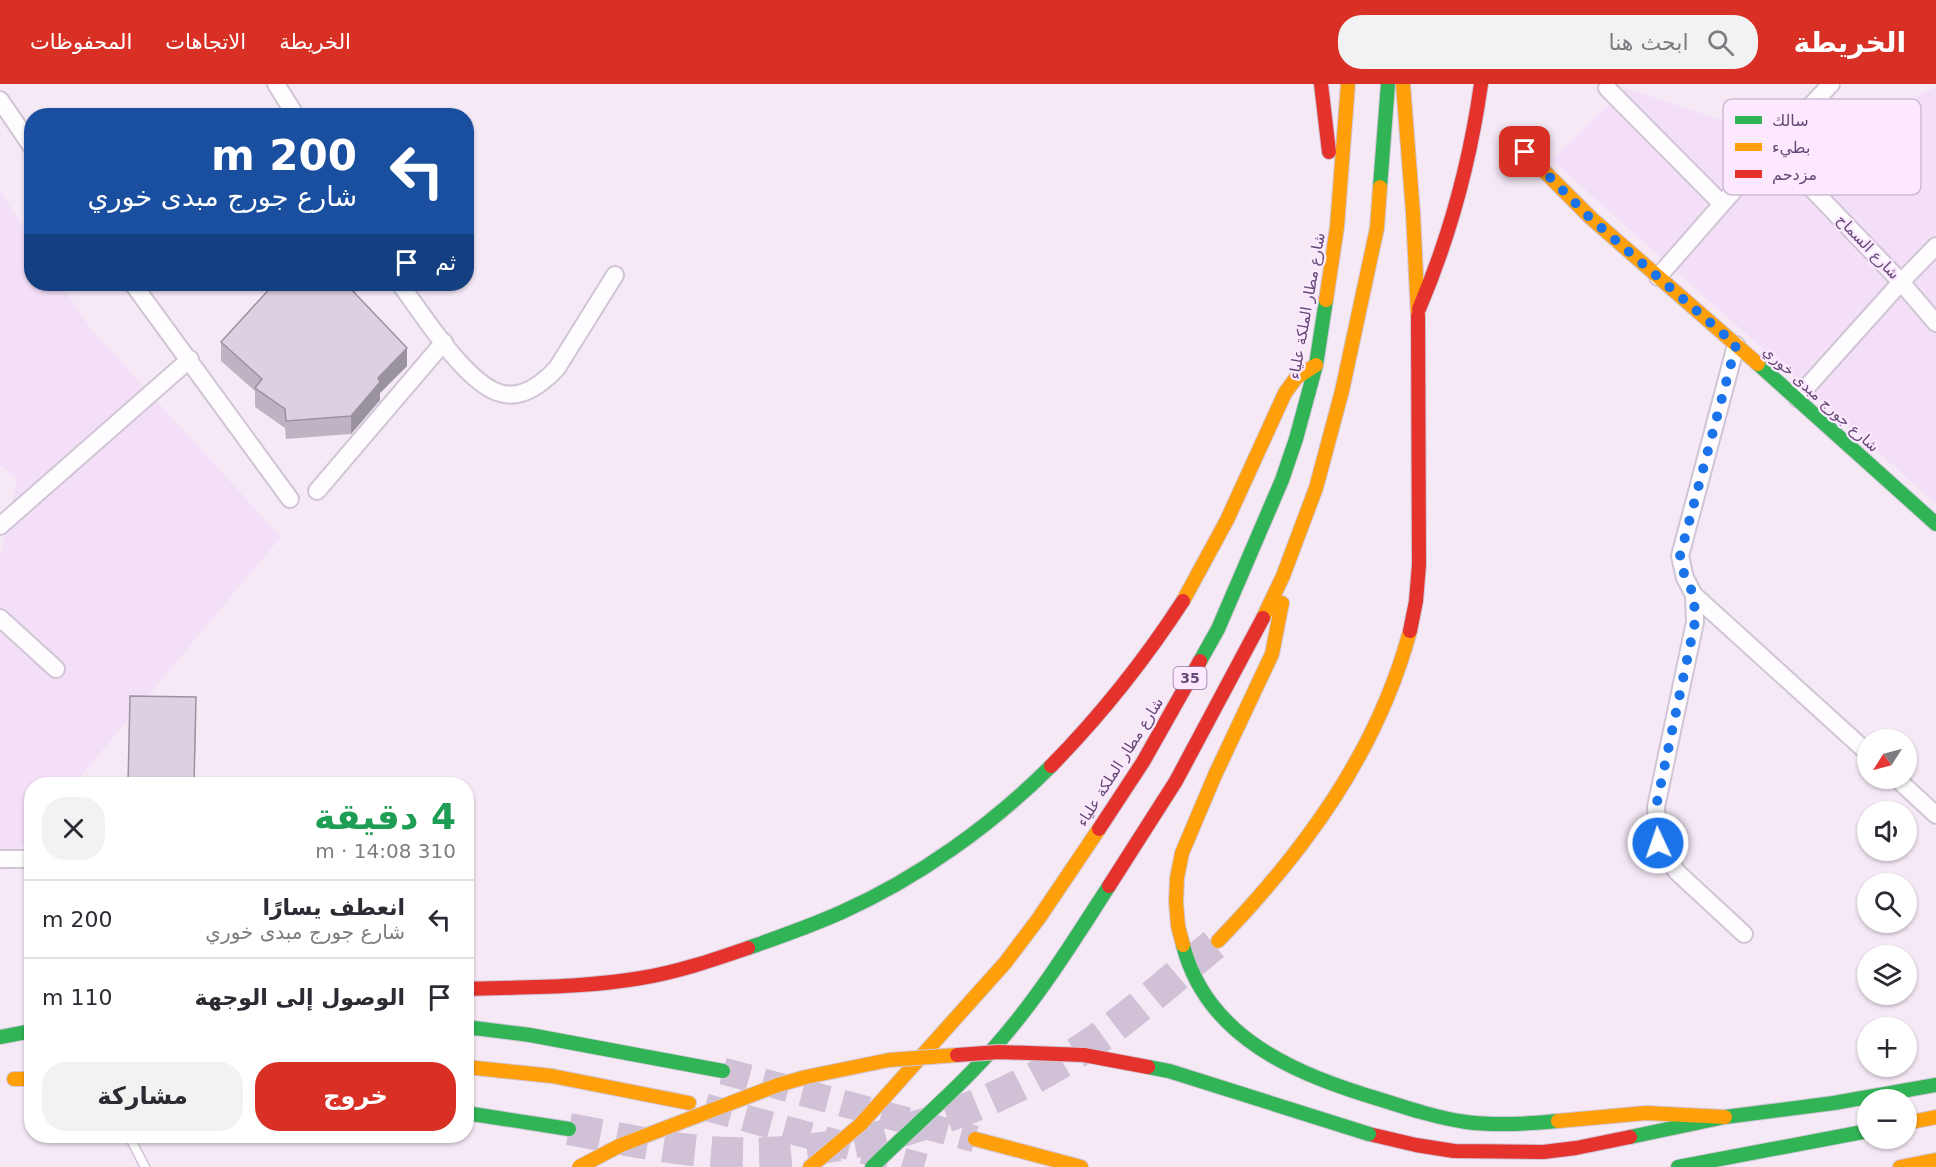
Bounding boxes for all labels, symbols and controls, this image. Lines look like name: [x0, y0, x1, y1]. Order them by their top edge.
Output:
search box: [1338, 15, 1758, 69]
icon: search: [1704, 26, 1737, 59]
text: الخريطة: [1794, 26, 1906, 59]
text: المحفوظات: [30, 30, 132, 54]
text: الاتجاهات: [165, 30, 246, 54]
text: الخريطة: [279, 30, 351, 54]
text: ابحث هنا: [1609, 30, 1689, 55]
legend: [1723, 99, 1921, 195]
text: سالك: [1772, 111, 1809, 130]
pin: [1499, 126, 1550, 177]
text: 200 m: [211, 131, 357, 180]
icon: left: [378, 132, 456, 210]
icon: arrive: [1508, 135, 1541, 168]
text: بطيء: [1772, 138, 1810, 158]
text: مزدحم: [1772, 165, 1817, 185]
text: شارع جورج مبدى خوري: [87, 181, 357, 212]
street label: شارع السماح: [1833, 211, 1903, 283]
street label: شارع مطار الملكة علياء: [1285, 231, 1329, 381]
icon: arrive: [390, 246, 423, 279]
text: ثم: [435, 250, 456, 275]
street label: شارع جورج مبدى خوري: [1759, 342, 1883, 457]
road number: 35: [1174, 667, 1206, 689]
street label: شارع مطار الملكة علياء: [1073, 694, 1167, 830]
north arrow: [1857, 729, 1917, 789]
map controls: [1857, 729, 1917, 1149]
text: 4 دقيقة: [314, 796, 456, 837]
button: close: [42, 797, 105, 860]
button: sound: [1857, 801, 1917, 861]
position arrow: [1626, 811, 1690, 875]
text: 310 m · 14:08: [315, 839, 456, 863]
button: search: [1857, 873, 1917, 933]
text: انعطف يسارًا: [262, 895, 405, 920]
icon: left: [423, 903, 456, 936]
text: 200 m: [42, 907, 112, 932]
text: شارع جورج مبدى خوري: [205, 920, 405, 944]
button: layers: [1857, 945, 1917, 1005]
icon: arrive: [423, 981, 456, 1014]
text: 110 m: [42, 985, 112, 1010]
text: الوصول إلى الوجهة: [195, 985, 405, 1010]
button: +: [1857, 1017, 1917, 1077]
button: مشاركة: [42, 1062, 243, 1131]
button: خروج: [255, 1062, 456, 1131]
button: −: [1857, 1089, 1917, 1149]

